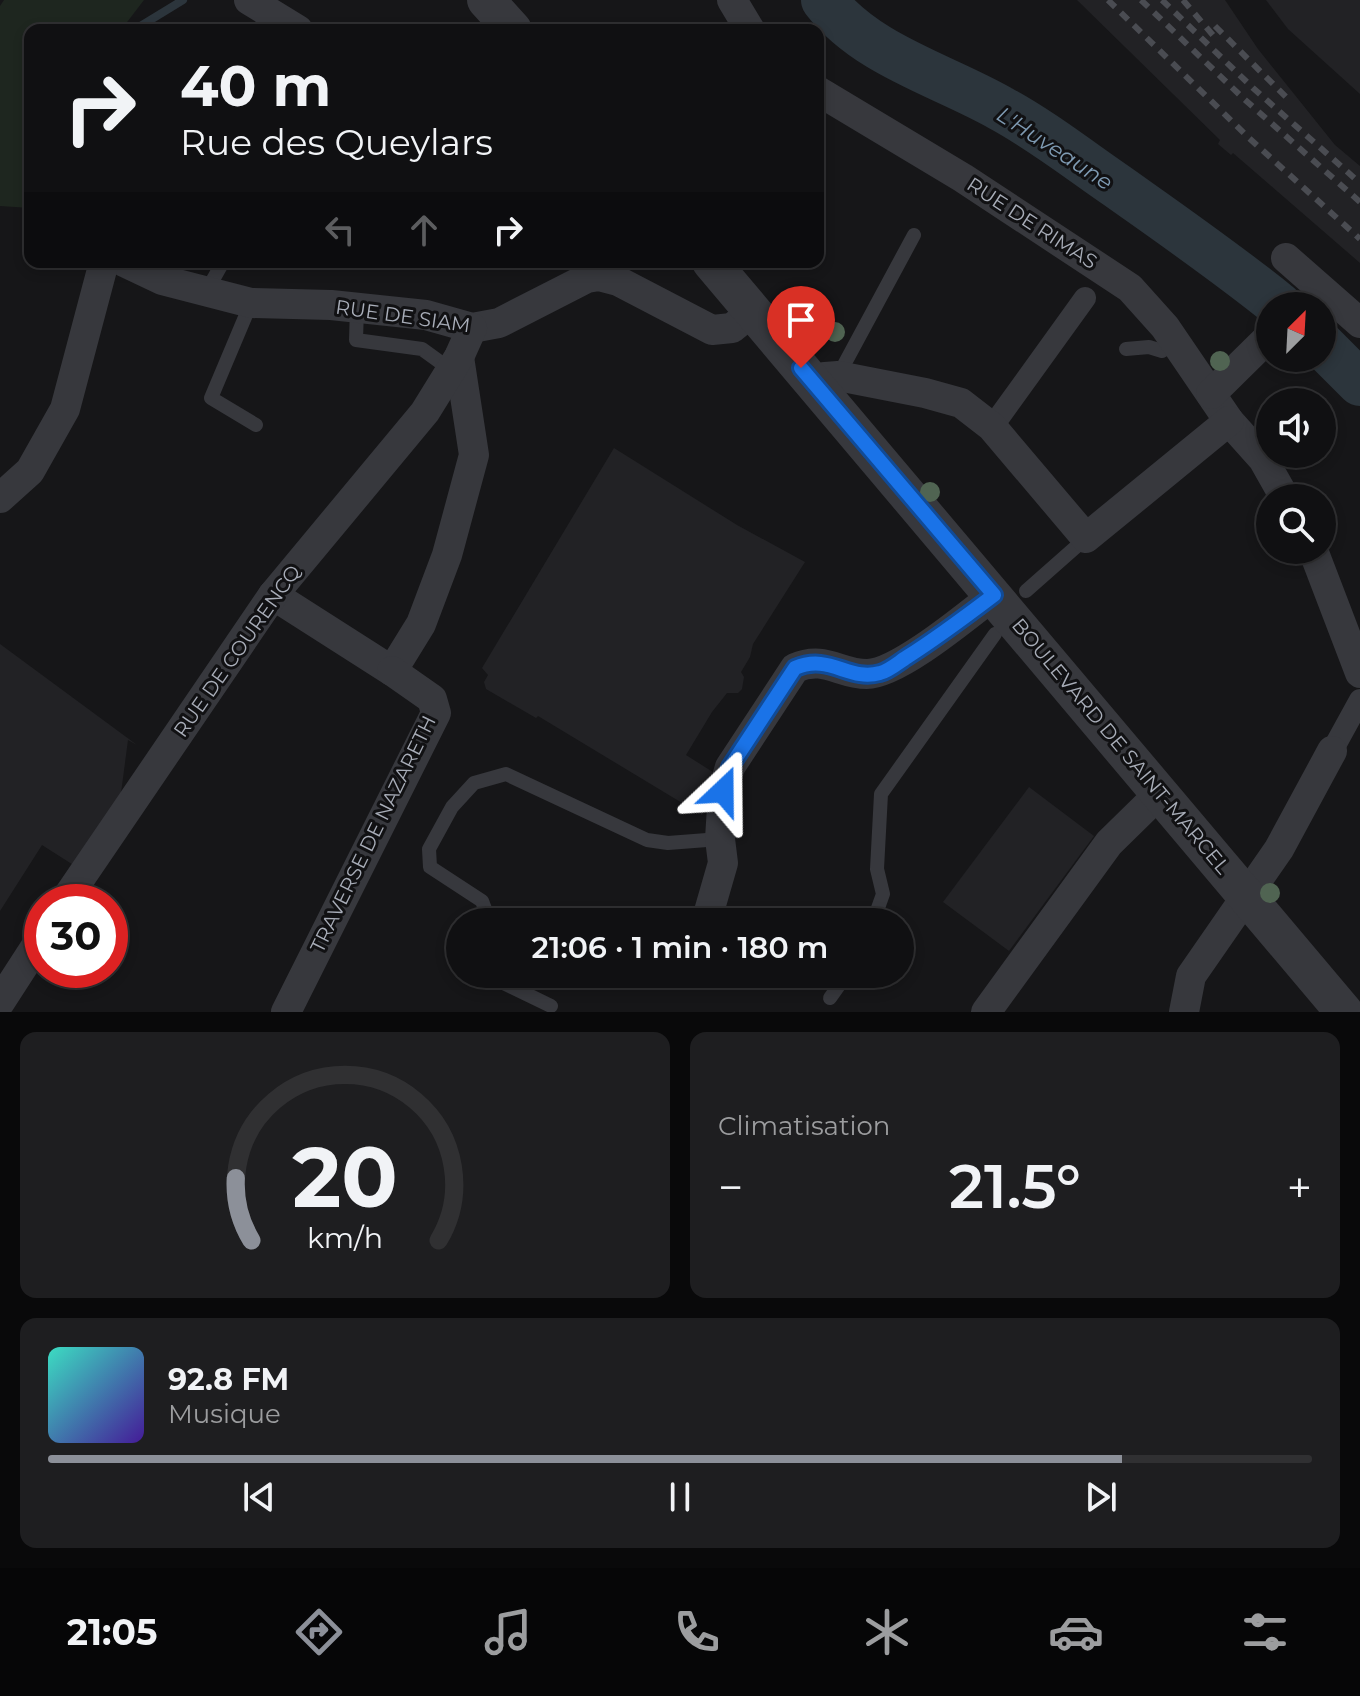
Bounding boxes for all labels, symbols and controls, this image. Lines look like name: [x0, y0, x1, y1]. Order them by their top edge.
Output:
text: 40 m: [180, 52, 331, 120]
icon: right: [48, 56, 152, 160]
water label: L'Huveaune: [992, 101, 1118, 196]
text: Rue des Queylars: [180, 120, 493, 164]
street label: RUE DE RIMAS: [962, 172, 1102, 274]
icon: left: [318, 208, 362, 252]
icon: ahead: [402, 208, 446, 252]
icon: right: [486, 208, 530, 252]
pin: [767, 286, 835, 368]
north arrow: [1256, 292, 1336, 372]
map controls: [1256, 292, 1336, 564]
street label: RUE DE SIAM: [334, 295, 472, 337]
icon: arrive: [779, 298, 823, 342]
button: sound: [1256, 388, 1336, 468]
button: search: [1256, 484, 1336, 564]
street label: RUE DE COURENCQ: [169, 560, 306, 742]
street label: BOULEVARD DE SAINT-MARCEL: [1007, 613, 1235, 879]
street label: TRAVERSE DE NAZARETH: [305, 712, 441, 956]
position arrow: [681, 749, 765, 833]
speed limit sign: 30: [24, 884, 128, 988]
text: 21:06 · 1 min · 180 m: [532, 929, 828, 966]
text: Climatisation: [718, 1110, 890, 1142]
text: 20: [292, 1126, 398, 1228]
text: 21.5°: [949, 1150, 1081, 1223]
text: −: [718, 1160, 743, 1214]
text: +: [1287, 1160, 1312, 1214]
text: km/h: [307, 1220, 383, 1255]
text: 92.8 FM: [168, 1361, 289, 1398]
text: Musique: [168, 1398, 281, 1430]
icon: previous: [237, 1475, 281, 1519]
icon: pause: [658, 1475, 702, 1519]
icon: next: [1079, 1475, 1123, 1519]
icon: directions: [291, 1604, 347, 1660]
icon: music: [480, 1604, 536, 1660]
icon: phone: [669, 1604, 725, 1660]
icon: climate: [859, 1604, 915, 1660]
icon: car: [1048, 1604, 1104, 1660]
icon: filters: [1237, 1604, 1293, 1660]
text: 21:05: [67, 1610, 157, 1654]

